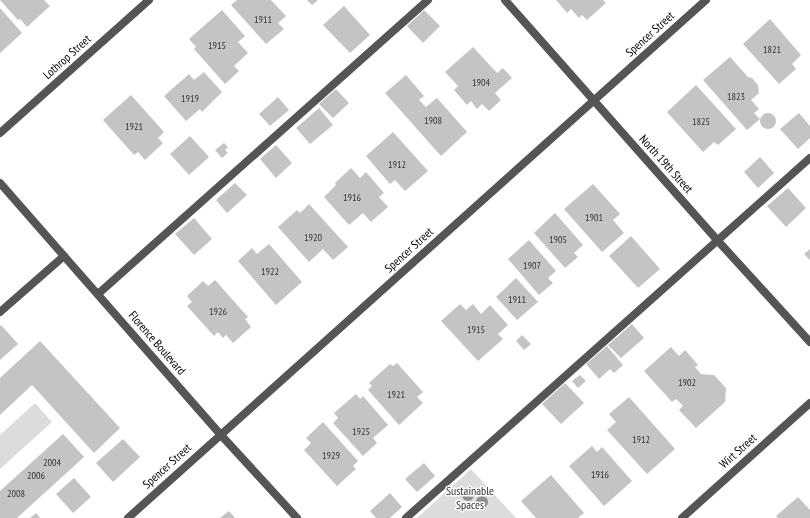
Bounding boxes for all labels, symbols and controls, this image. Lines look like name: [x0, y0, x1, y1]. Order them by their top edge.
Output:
street label: Spencer Street: [622, 7, 678, 59]
house number: 1911: [254, 13, 272, 26]
street label: Lothrop Street: [40, 31, 94, 82]
house number: 1915: [208, 39, 226, 52]
house number: 1821: [763, 43, 781, 56]
house number: 1904: [472, 76, 491, 89]
house number: 1823: [727, 90, 745, 103]
house number: 1919: [181, 92, 199, 105]
house number: 1908: [424, 114, 442, 127]
house number: 1825: [692, 115, 710, 128]
house number: 1921: [125, 120, 143, 133]
street label: North 19th Street: [636, 131, 697, 196]
house number: 1912: [388, 158, 406, 171]
house number: 1916: [343, 191, 362, 204]
house number: 1901: [585, 211, 603, 224]
street label: Spencer Street: [381, 223, 437, 275]
house number: 1920: [304, 231, 323, 244]
house number: 1905: [549, 233, 567, 246]
house number: 1907: [523, 259, 541, 272]
house number: 1922: [261, 265, 279, 278]
house number: 1911: [508, 293, 526, 306]
house number: 1926: [209, 305, 228, 318]
street label: Florence Boulevard: [126, 308, 189, 378]
house number: 1915: [467, 323, 485, 336]
house number: 1902: [678, 376, 696, 389]
house number: 1921: [387, 388, 405, 401]
house number: 1925: [352, 425, 370, 438]
street label: Wirt Street: [716, 430, 760, 471]
house number: 1912: [632, 433, 650, 446]
street label: Spencer Street: [139, 439, 195, 491]
house number: 1929: [322, 449, 340, 462]
house number: 2004: [43, 456, 62, 469]
house number: 1916: [591, 468, 610, 481]
house number: 2006: [27, 469, 46, 482]
park label: Sustainable Spaces: [446, 483, 494, 512]
house number: 2008: [7, 487, 25, 500]

